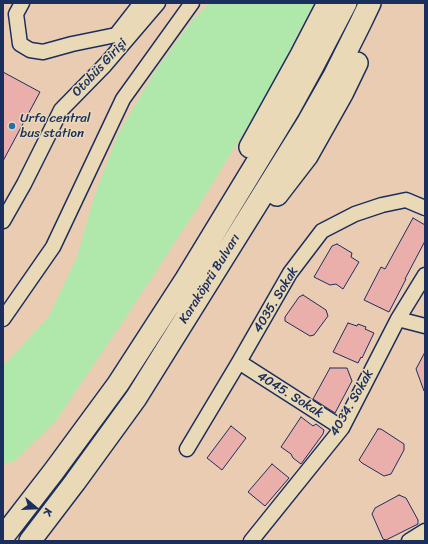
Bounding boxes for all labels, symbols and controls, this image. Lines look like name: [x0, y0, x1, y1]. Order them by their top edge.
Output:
street label: Otobüs Girişi: [69, 36, 131, 100]
place label: Urfa central bus station: [20, 111, 90, 142]
marker: Urfa central bus station: [7, 121, 17, 131]
street label: Karaköprü Bulvarı: [176, 231, 244, 327]
street label: 4035. Sokak: [250, 264, 302, 336]
street label: 4034. Sokak: [327, 367, 377, 439]
street label: 4045. Sokak: [254, 369, 326, 421]
north arrow: [16, 488, 56, 528]
text: K: [38, 506, 58, 518]

